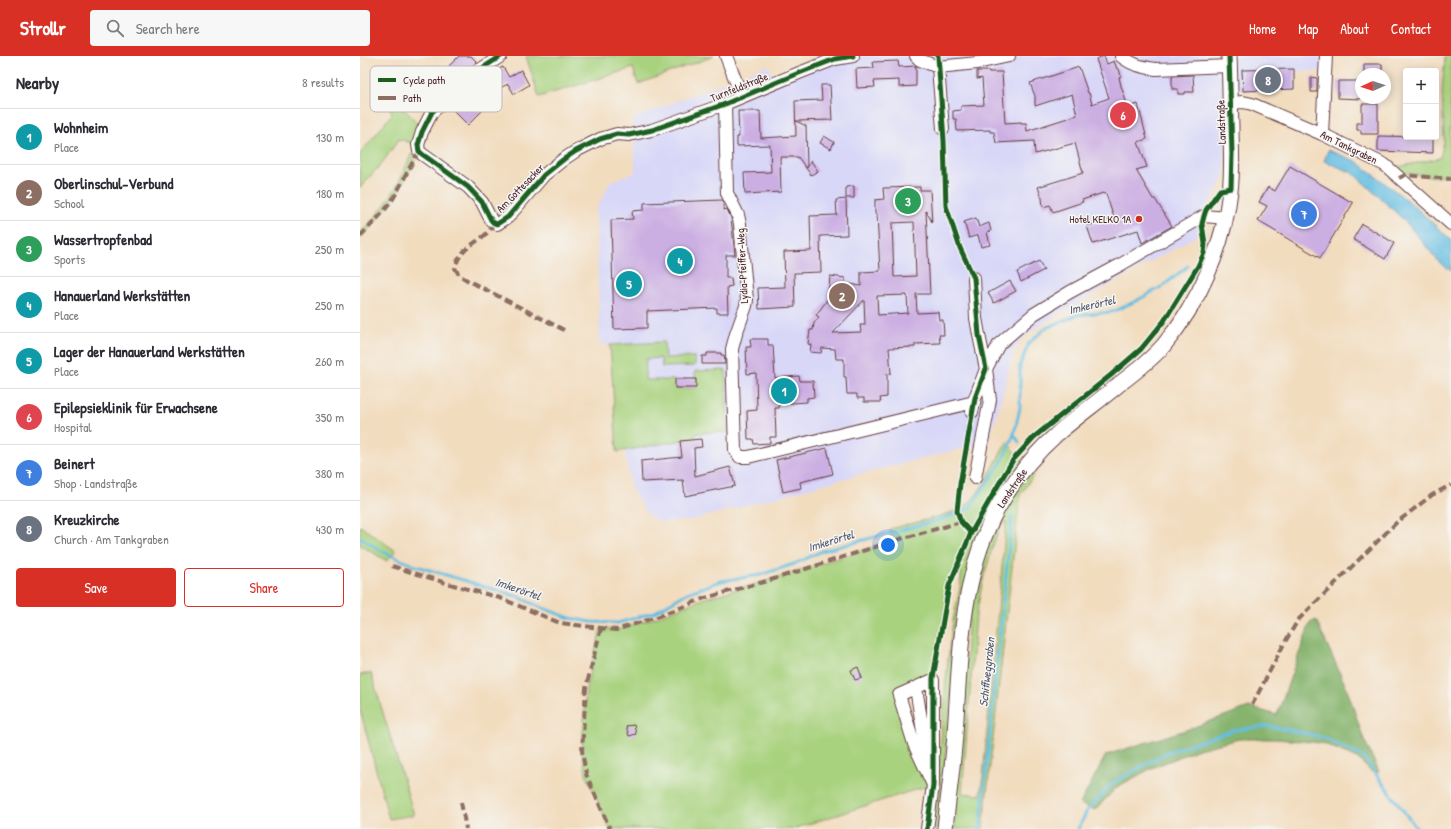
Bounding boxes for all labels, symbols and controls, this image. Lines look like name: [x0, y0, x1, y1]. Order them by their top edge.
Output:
search box: [90, 10, 370, 46]
text: Strollr: [20, 15, 66, 41]
icon: search: [104, 17, 126, 39]
text: Search here: [136, 18, 200, 39]
text: Home: [1249, 19, 1276, 38]
text: Map: [1298, 19, 1318, 38]
text: About: [1340, 19, 1369, 38]
text: Contact: [1391, 19, 1431, 38]
pin: 8: [1255, 65, 1281, 95]
legend: [370, 66, 502, 112]
north arrow: [1355, 68, 1391, 104]
map controls: [1403, 68, 1439, 140]
button: +: [1403, 68, 1439, 104]
street label: Turnfeldstraße: [708, 69, 771, 105]
text: Nearby: [16, 71, 59, 94]
text: 8 results: [302, 73, 344, 91]
text: Cycle path: [403, 73, 446, 87]
text: Path: [403, 91, 421, 105]
street label: Landstraße: [1213, 99, 1229, 144]
pin: 6: [1110, 100, 1136, 130]
button: −: [1403, 104, 1439, 140]
text: Wohnheim: [54, 117, 108, 138]
street label: Am Tankgraben: [1318, 127, 1380, 167]
text: 1: [27, 128, 31, 146]
text: 130 m: [316, 128, 344, 146]
text: Place: [54, 138, 79, 156]
street label: Am Gottesacker: [493, 160, 547, 216]
text: Oberlinschul-Verbund: [54, 173, 173, 194]
text: 2: [26, 184, 32, 202]
text: 180 m: [316, 184, 344, 202]
pin: 3: [895, 186, 921, 216]
text: School: [54, 194, 84, 212]
pin: 7: [1291, 199, 1317, 229]
place label: Hotel KELKO 1A: [1069, 212, 1132, 226]
marker: Hotel KELKO 1A: [1134, 214, 1144, 224]
street label: Lydia-Pfeiffer-Weg: [733, 228, 751, 304]
text: Wassertropfenbad: [54, 229, 152, 250]
text: 3: [26, 240, 32, 258]
text: 250 m: [315, 240, 344, 258]
pin: 4: [667, 246, 693, 276]
text: Sports: [54, 250, 85, 268]
pin: 5: [616, 269, 642, 299]
pin: 2: [829, 281, 855, 311]
text: Hanauerland Werkstätten: [54, 285, 190, 306]
water label: Imkerörtel: [1067, 291, 1117, 318]
text: 4: [27, 296, 31, 314]
text: 250 m: [315, 296, 344, 314]
text: Place: [54, 306, 79, 324]
text: Lager der Hanauerland Werkstätten: [54, 341, 245, 362]
text: 5: [26, 352, 32, 370]
text: 260 m: [315, 352, 344, 370]
text: Place: [54, 362, 79, 380]
pin: 1: [771, 376, 797, 406]
text: Epilepsieklinik für Erwachsene: [54, 397, 218, 418]
text: 6: [26, 408, 32, 426]
text: 350 m: [315, 408, 344, 426]
text: Hospital: [54, 418, 92, 436]
text: Beinert: [54, 453, 95, 474]
text: 7: [26, 464, 32, 482]
text: 380 m: [315, 464, 344, 482]
street label: Landstraße: [994, 465, 1031, 510]
text: Shop · Landstraße: [54, 474, 137, 492]
text: Kreuzkirche: [54, 509, 119, 530]
text: 8: [26, 520, 32, 538]
text: 430 m: [316, 520, 344, 538]
water label: Imkerörtel: [806, 525, 857, 556]
text: Church · Am Tankgraben: [54, 530, 169, 548]
your location: [878, 535, 898, 555]
button: Save: [16, 568, 176, 607]
button: Share: [184, 568, 344, 607]
water label: Imkerörtel: [493, 573, 544, 604]
water label: Schiffweggraben: [974, 635, 999, 707]

